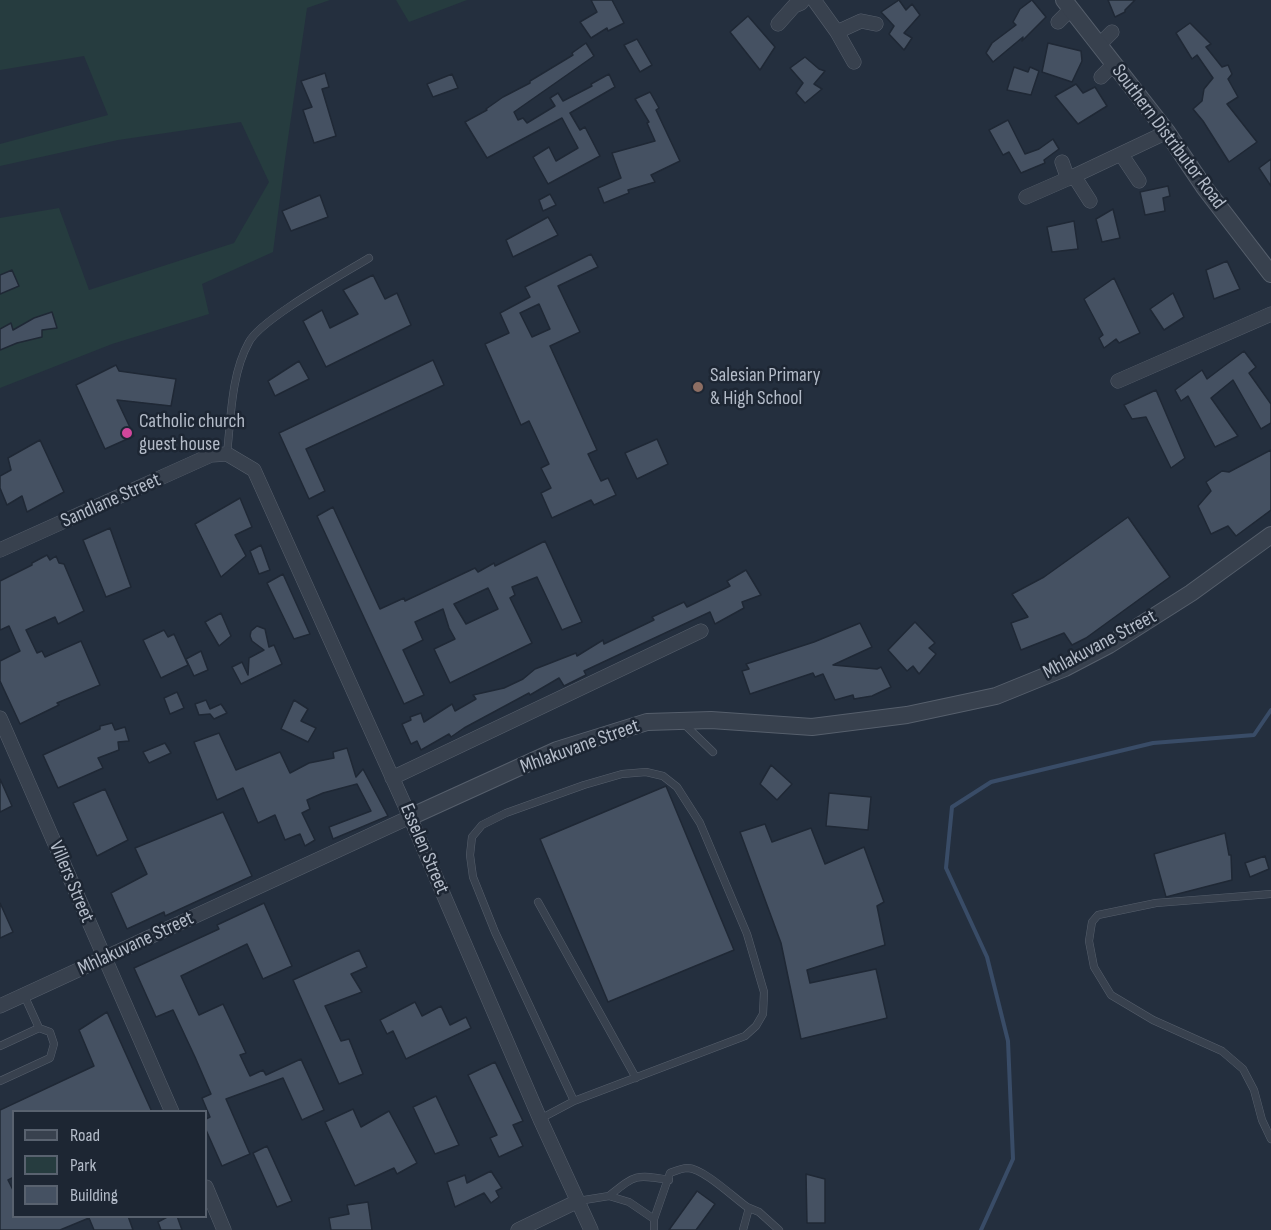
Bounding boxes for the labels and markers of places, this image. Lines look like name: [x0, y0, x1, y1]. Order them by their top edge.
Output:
place label: Salesian Primary & High School: [710, 364, 820, 411]
marker: Salesian Primary & High School: [691, 380, 705, 394]
place label: Catholic church guest house: [139, 410, 245, 457]
marker: Catholic church guest house: [120, 426, 134, 440]

